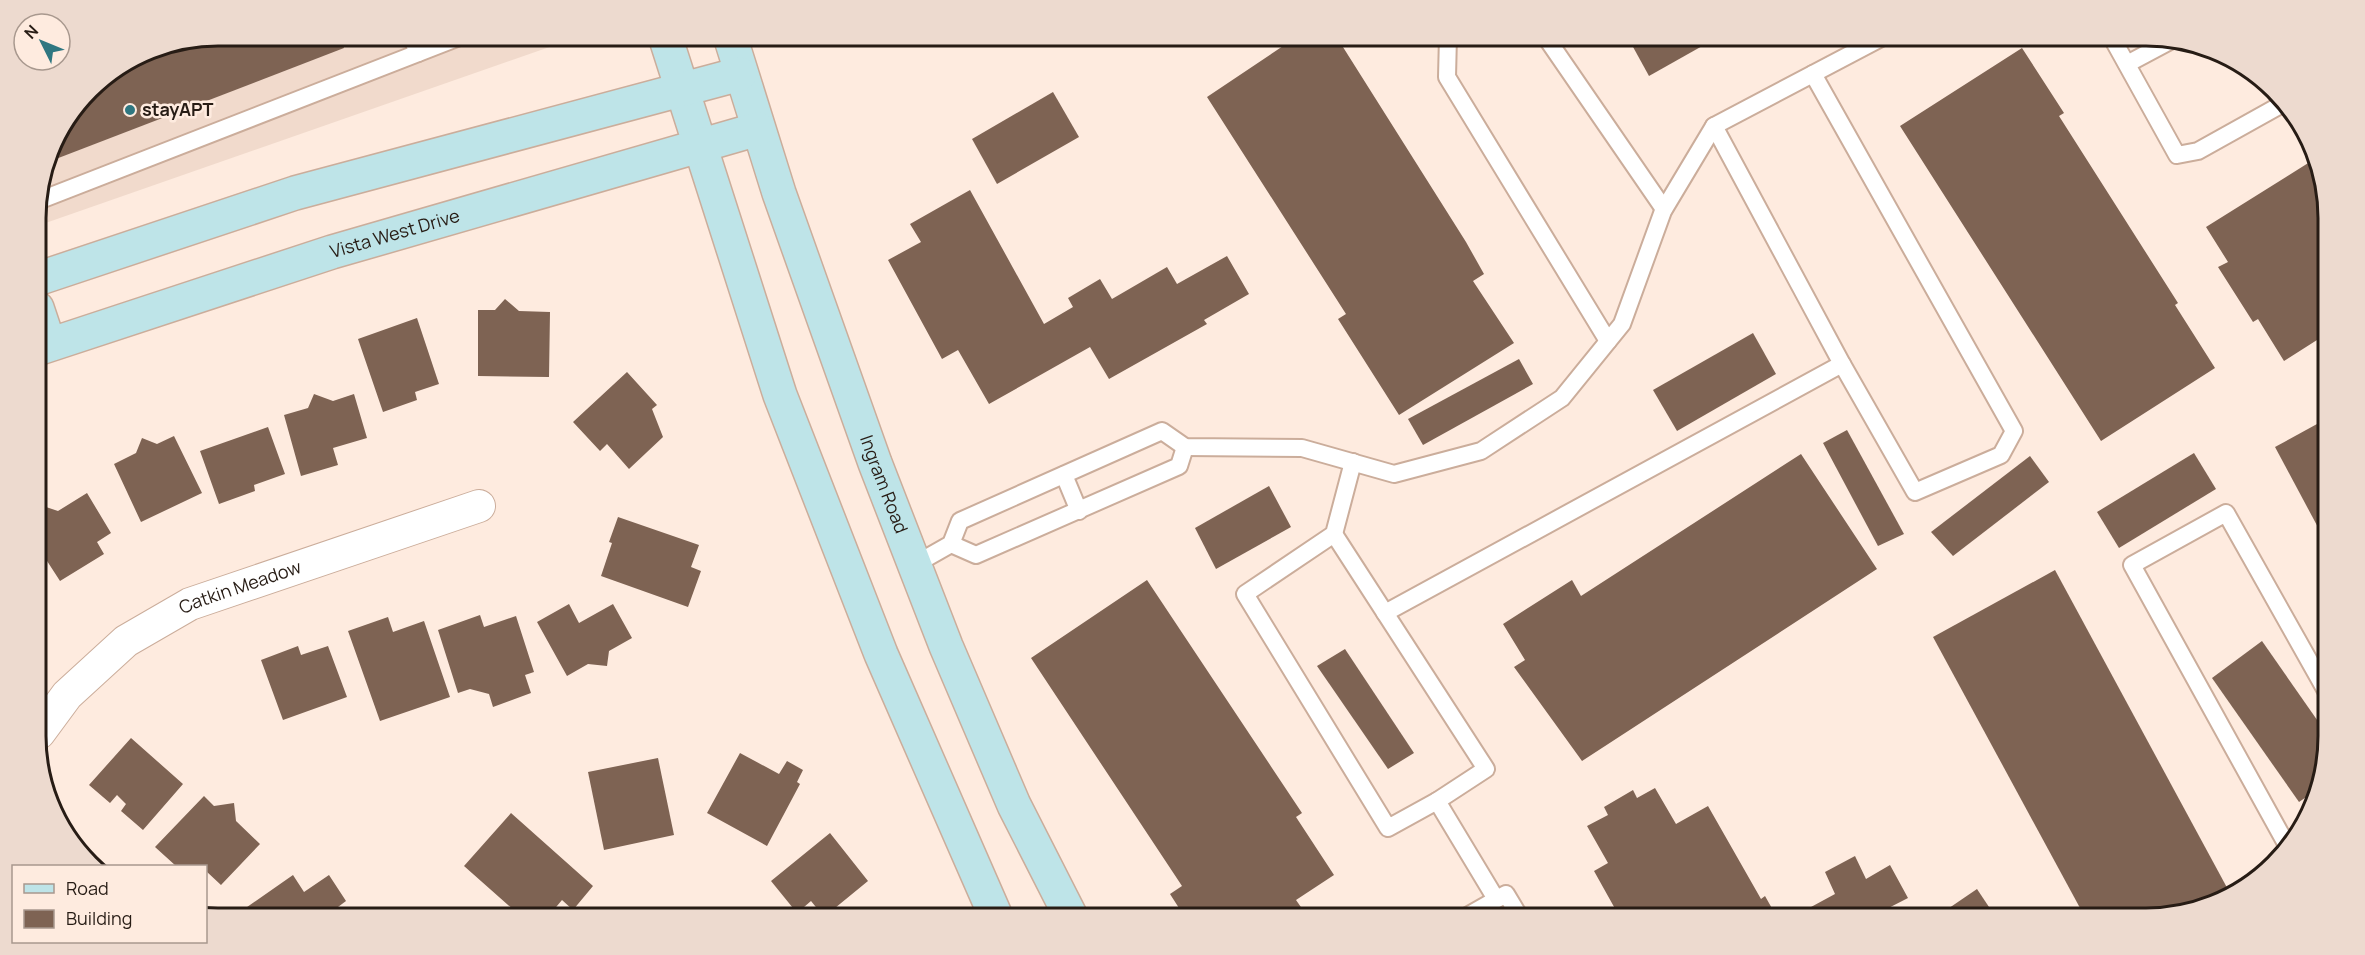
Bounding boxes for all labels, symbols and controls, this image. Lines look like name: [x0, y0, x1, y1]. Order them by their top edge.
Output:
north arrow: [12, 12, 72, 72]
text: N: [19, 20, 43, 43]
place label: stayAPT: [142, 97, 214, 121]
marker: stayAPT: [123, 103, 137, 117]
street label: Vista West Drive: [327, 203, 462, 263]
street label: Ingram Road: [855, 432, 914, 537]
street label: Catkin Meadow: [174, 554, 304, 619]
legend: [12, 865, 207, 943]
text: Road: [66, 876, 109, 900]
text: Building: [66, 906, 132, 930]

